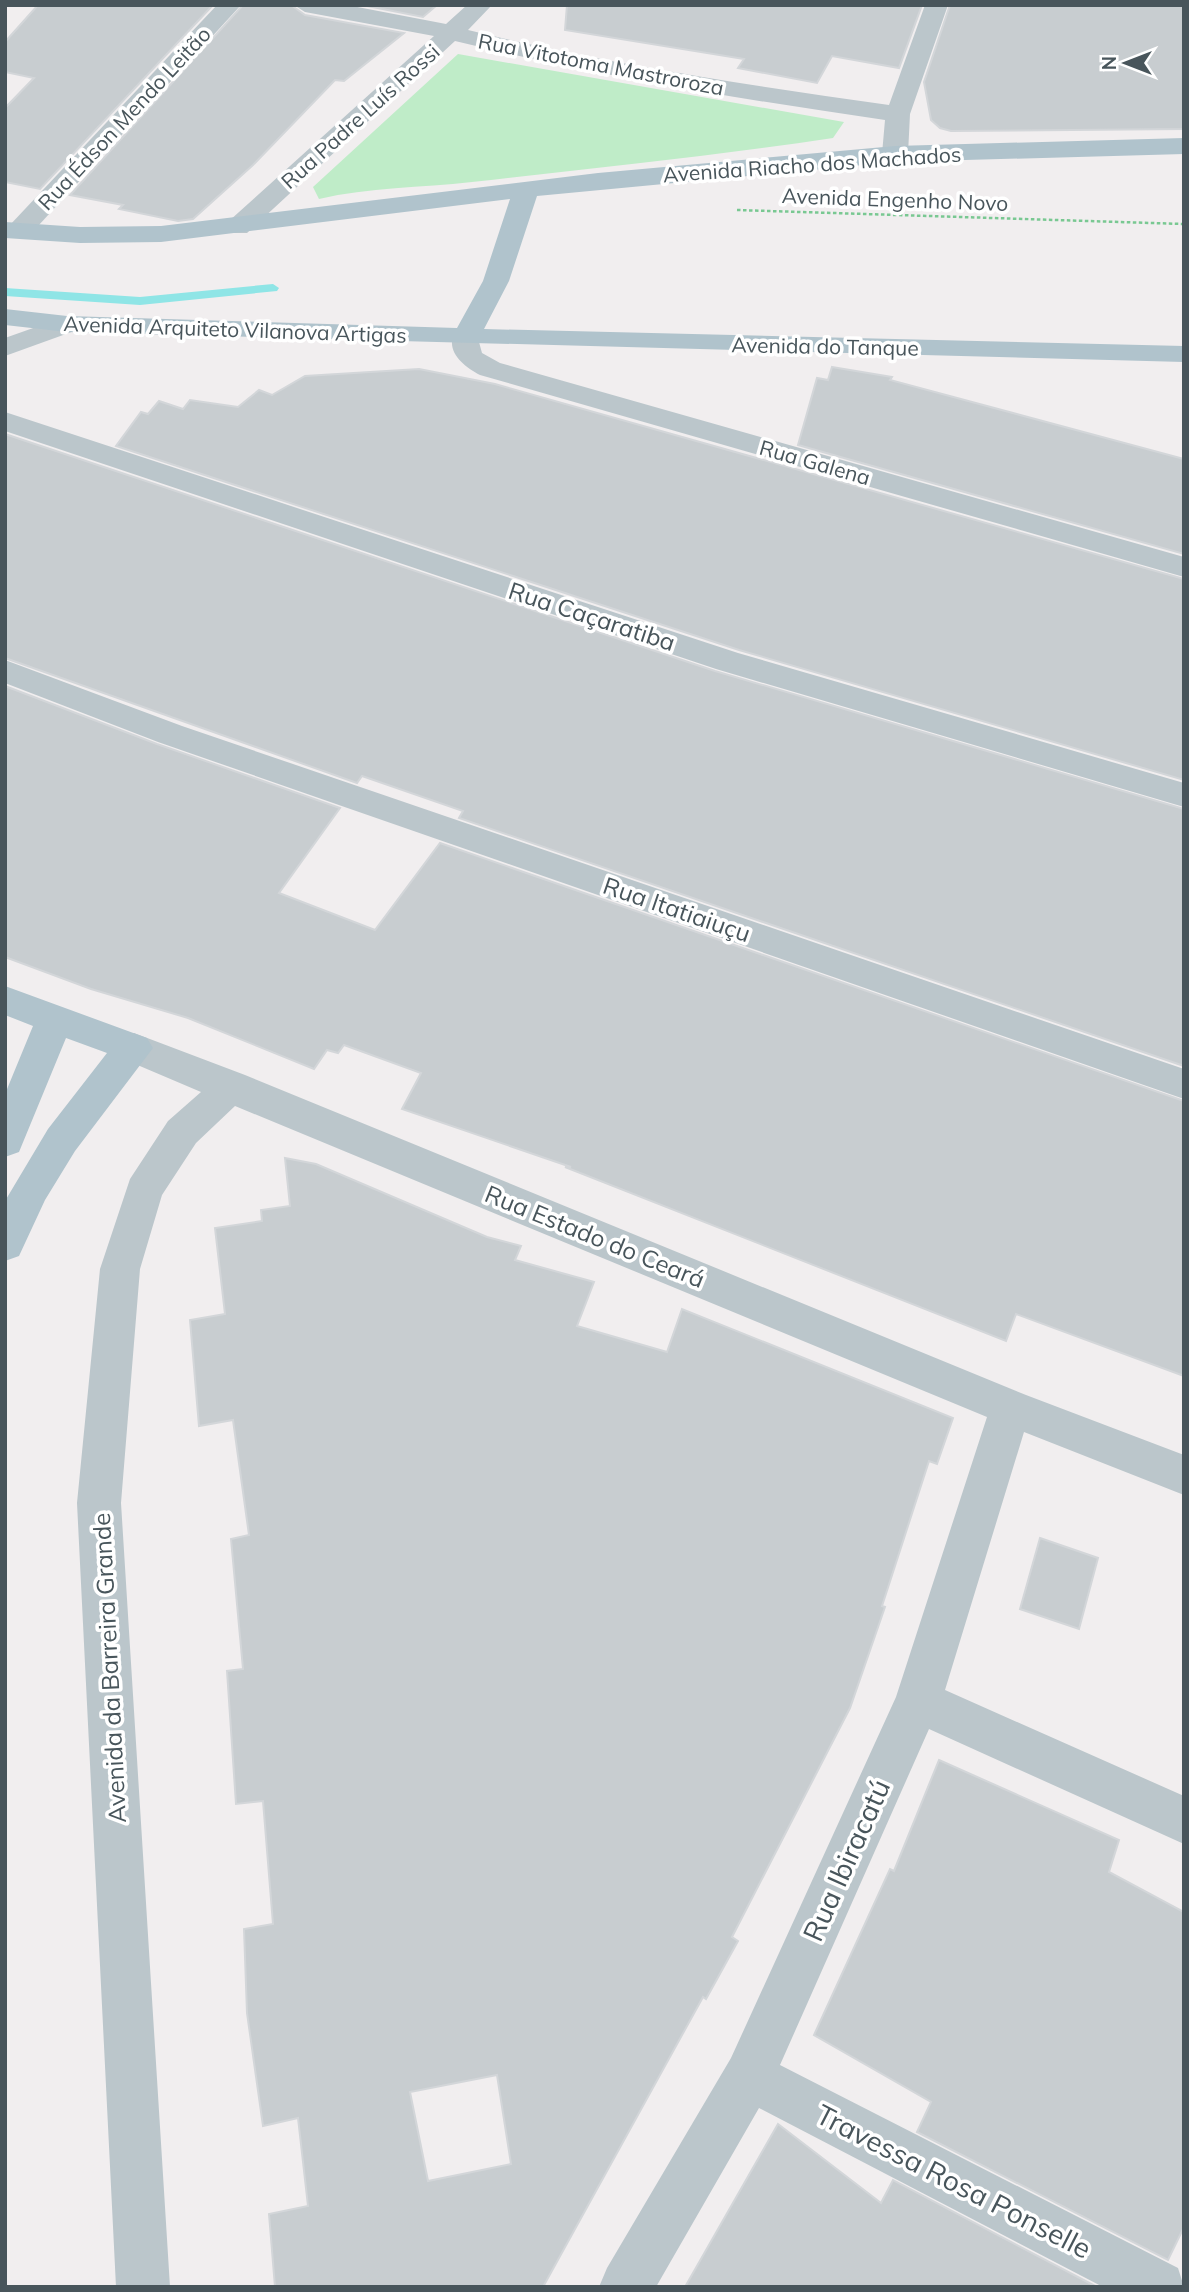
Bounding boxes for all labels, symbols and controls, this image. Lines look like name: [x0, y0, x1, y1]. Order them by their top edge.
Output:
street label: Rua Édson Mendo Leitão: [32, 21, 216, 215]
street label: Rua Vitotoma Mastroroza: [476, 27, 726, 101]
north arrow: [1091, 28, 1161, 98]
street label: Rua Padre Luís Rossi: [276, 38, 444, 194]
text: N: [1097, 56, 1121, 70]
street label: Avenida Riacho dos Machados: [662, 141, 962, 187]
street label: Avenida Engenho Novo: [781, 182, 1009, 216]
street label: Avenida Arquiteto Vilanova Artigas: [63, 310, 407, 348]
street label: Avenida do Tanque: [731, 331, 919, 361]
street label: Rua Galena: [757, 434, 873, 490]
street label: Rua Caçaratiba: [505, 575, 679, 657]
street label: Rua Itatiaiuçu: [599, 870, 755, 948]
street label: Rua Estado do Ceará: [481, 1178, 709, 1294]
street label: Avenida da Barreira Grande: [86, 1512, 132, 1824]
street label: Rua Ibiracatú: [795, 1774, 897, 1946]
street label: Travessa Rosa Ponselle: [811, 2096, 1097, 2266]

